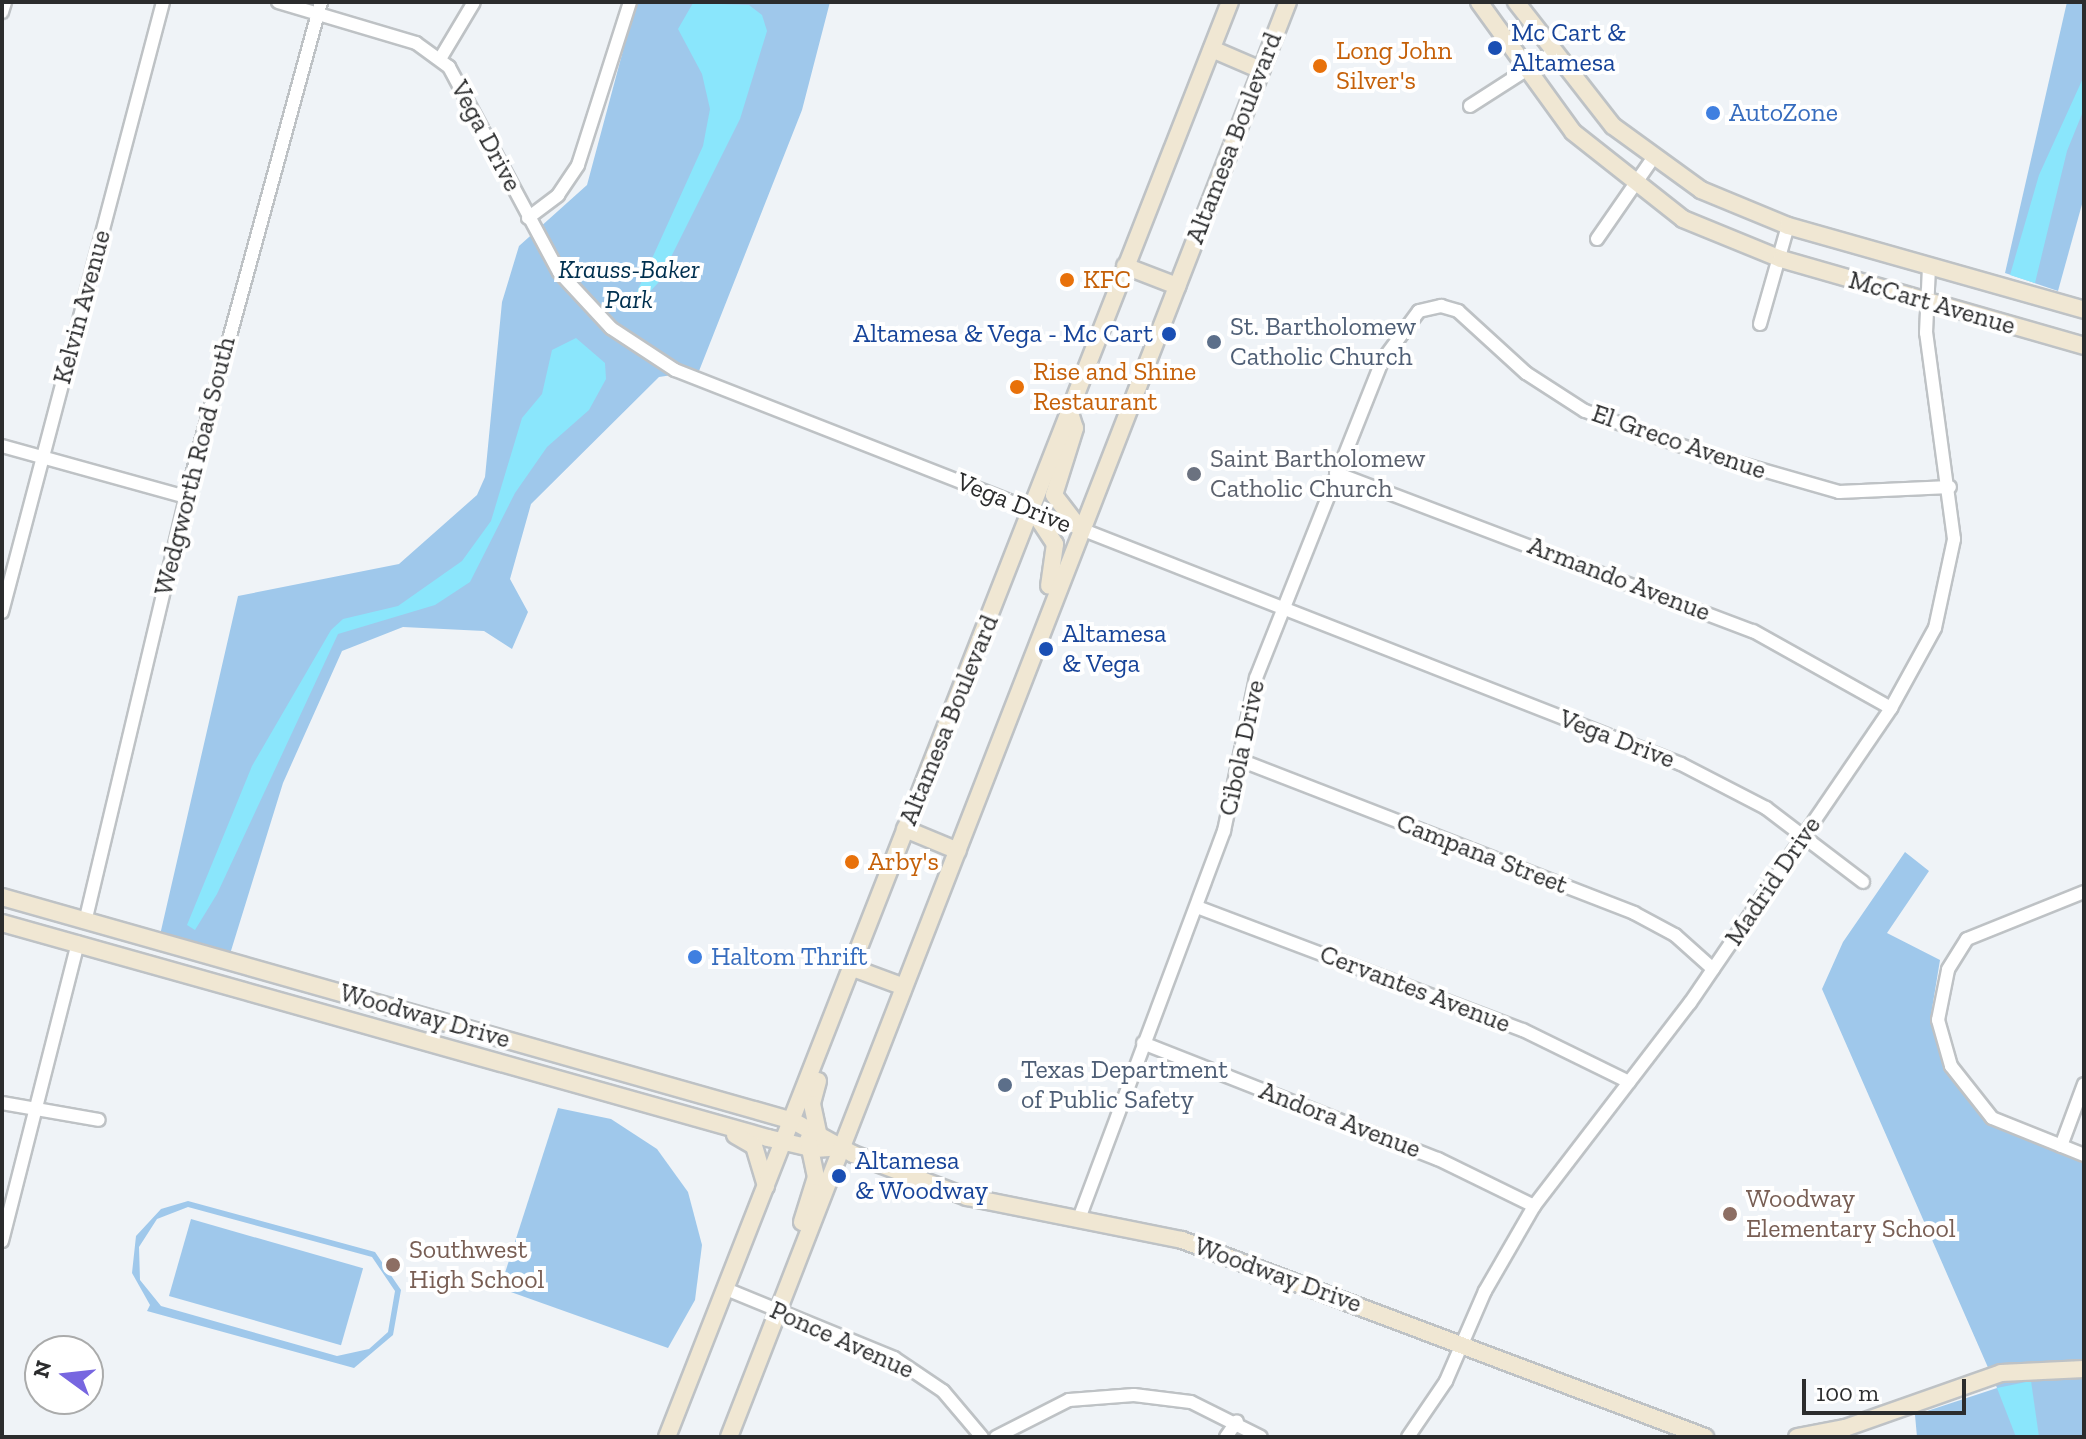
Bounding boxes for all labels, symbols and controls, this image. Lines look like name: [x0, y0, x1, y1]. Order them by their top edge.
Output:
place label: Mc Cart & Altamesa: [1511, 17, 1626, 78]
street label: Altamesa Boulevard: [1179, 28, 1289, 248]
place label: Long John Silver's: [1336, 35, 1453, 96]
marker: Mc Cart & Altamesa: [1486, 39, 1504, 57]
marker: Long John Silver's: [1311, 57, 1329, 75]
street label: Vega Drive: [444, 75, 528, 197]
place label: AutoZone: [1729, 97, 1838, 129]
marker: AutoZone: [1704, 104, 1722, 122]
street label: Kelvin Avenue: [46, 226, 118, 388]
park label: Krauss-Baker Park: [558, 254, 700, 316]
place label: KFC: [1083, 264, 1131, 296]
street label: McCart Avenue: [1845, 264, 2019, 342]
marker: KFC: [1058, 271, 1076, 289]
place label: St. Bartholomew Catholic Church: [1230, 311, 1416, 372]
place label: Altamesa & Vega - Mc Cart: [852, 318, 1153, 350]
marker: Altamesa & Vega - Mc Cart: [1160, 325, 1178, 343]
street label: Wedgworth Road South: [148, 333, 242, 599]
marker: St. Bartholomew Catholic Church: [1205, 333, 1223, 351]
place label: Rise and Shine Restaurant: [1033, 356, 1196, 418]
marker: Rise and Shine Restaurant: [1008, 378, 1026, 396]
street label: El Greco Avenue: [1587, 397, 1771, 487]
place label: Saint Bartholomew Catholic Church: [1210, 443, 1425, 504]
marker: Saint Bartholomew Catholic Church: [1185, 465, 1203, 483]
street label: Vega Drive: [952, 466, 1076, 540]
street label: Armando Avenue: [1523, 530, 1715, 628]
street label: Altamesa Boulevard: [893, 610, 1005, 830]
place label: Altamesa & Vega: [1062, 618, 1167, 680]
marker: Altamesa & Vega: [1037, 640, 1055, 658]
street label: Cibola Drive: [1212, 677, 1272, 819]
street label: Vega Drive: [1555, 703, 1679, 775]
street label: Campana Street: [1392, 807, 1572, 901]
street label: Madrid Drive: [1718, 810, 1828, 952]
place label: Arby's: [868, 846, 939, 878]
marker: Arby's: [843, 853, 861, 871]
street label: Cervantes Avenue: [1315, 938, 1515, 1040]
place label: Haltom Thrift: [711, 941, 868, 973]
marker: Haltom Thrift: [686, 948, 704, 966]
street label: Woodway Drive: [336, 977, 514, 1055]
place label: Texas Department of Public Safety: [1021, 1054, 1228, 1116]
street label: Andora Avenue: [1255, 1075, 1425, 1165]
marker: Texas Department of Public Safety: [996, 1076, 1014, 1094]
place label: Altamesa & Woodway: [855, 1145, 989, 1206]
marker: Altamesa & Woodway: [830, 1167, 848, 1185]
place label: Woodway Elementary School: [1746, 1183, 1956, 1244]
marker: Woodway Elementary School: [1721, 1205, 1739, 1223]
street label: Woodway Drive: [1190, 1230, 1366, 1320]
place label: Southwest High School: [409, 1234, 545, 1296]
marker: Southwest High School: [384, 1256, 402, 1274]
street label: Ponce Avenue: [765, 1294, 919, 1386]
north arrow: [24, 1335, 104, 1415]
text: N: [27, 1358, 57, 1381]
scale bar: [1806, 1363, 1970, 1413]
text: 100 m: [1816, 1378, 1879, 1407]

